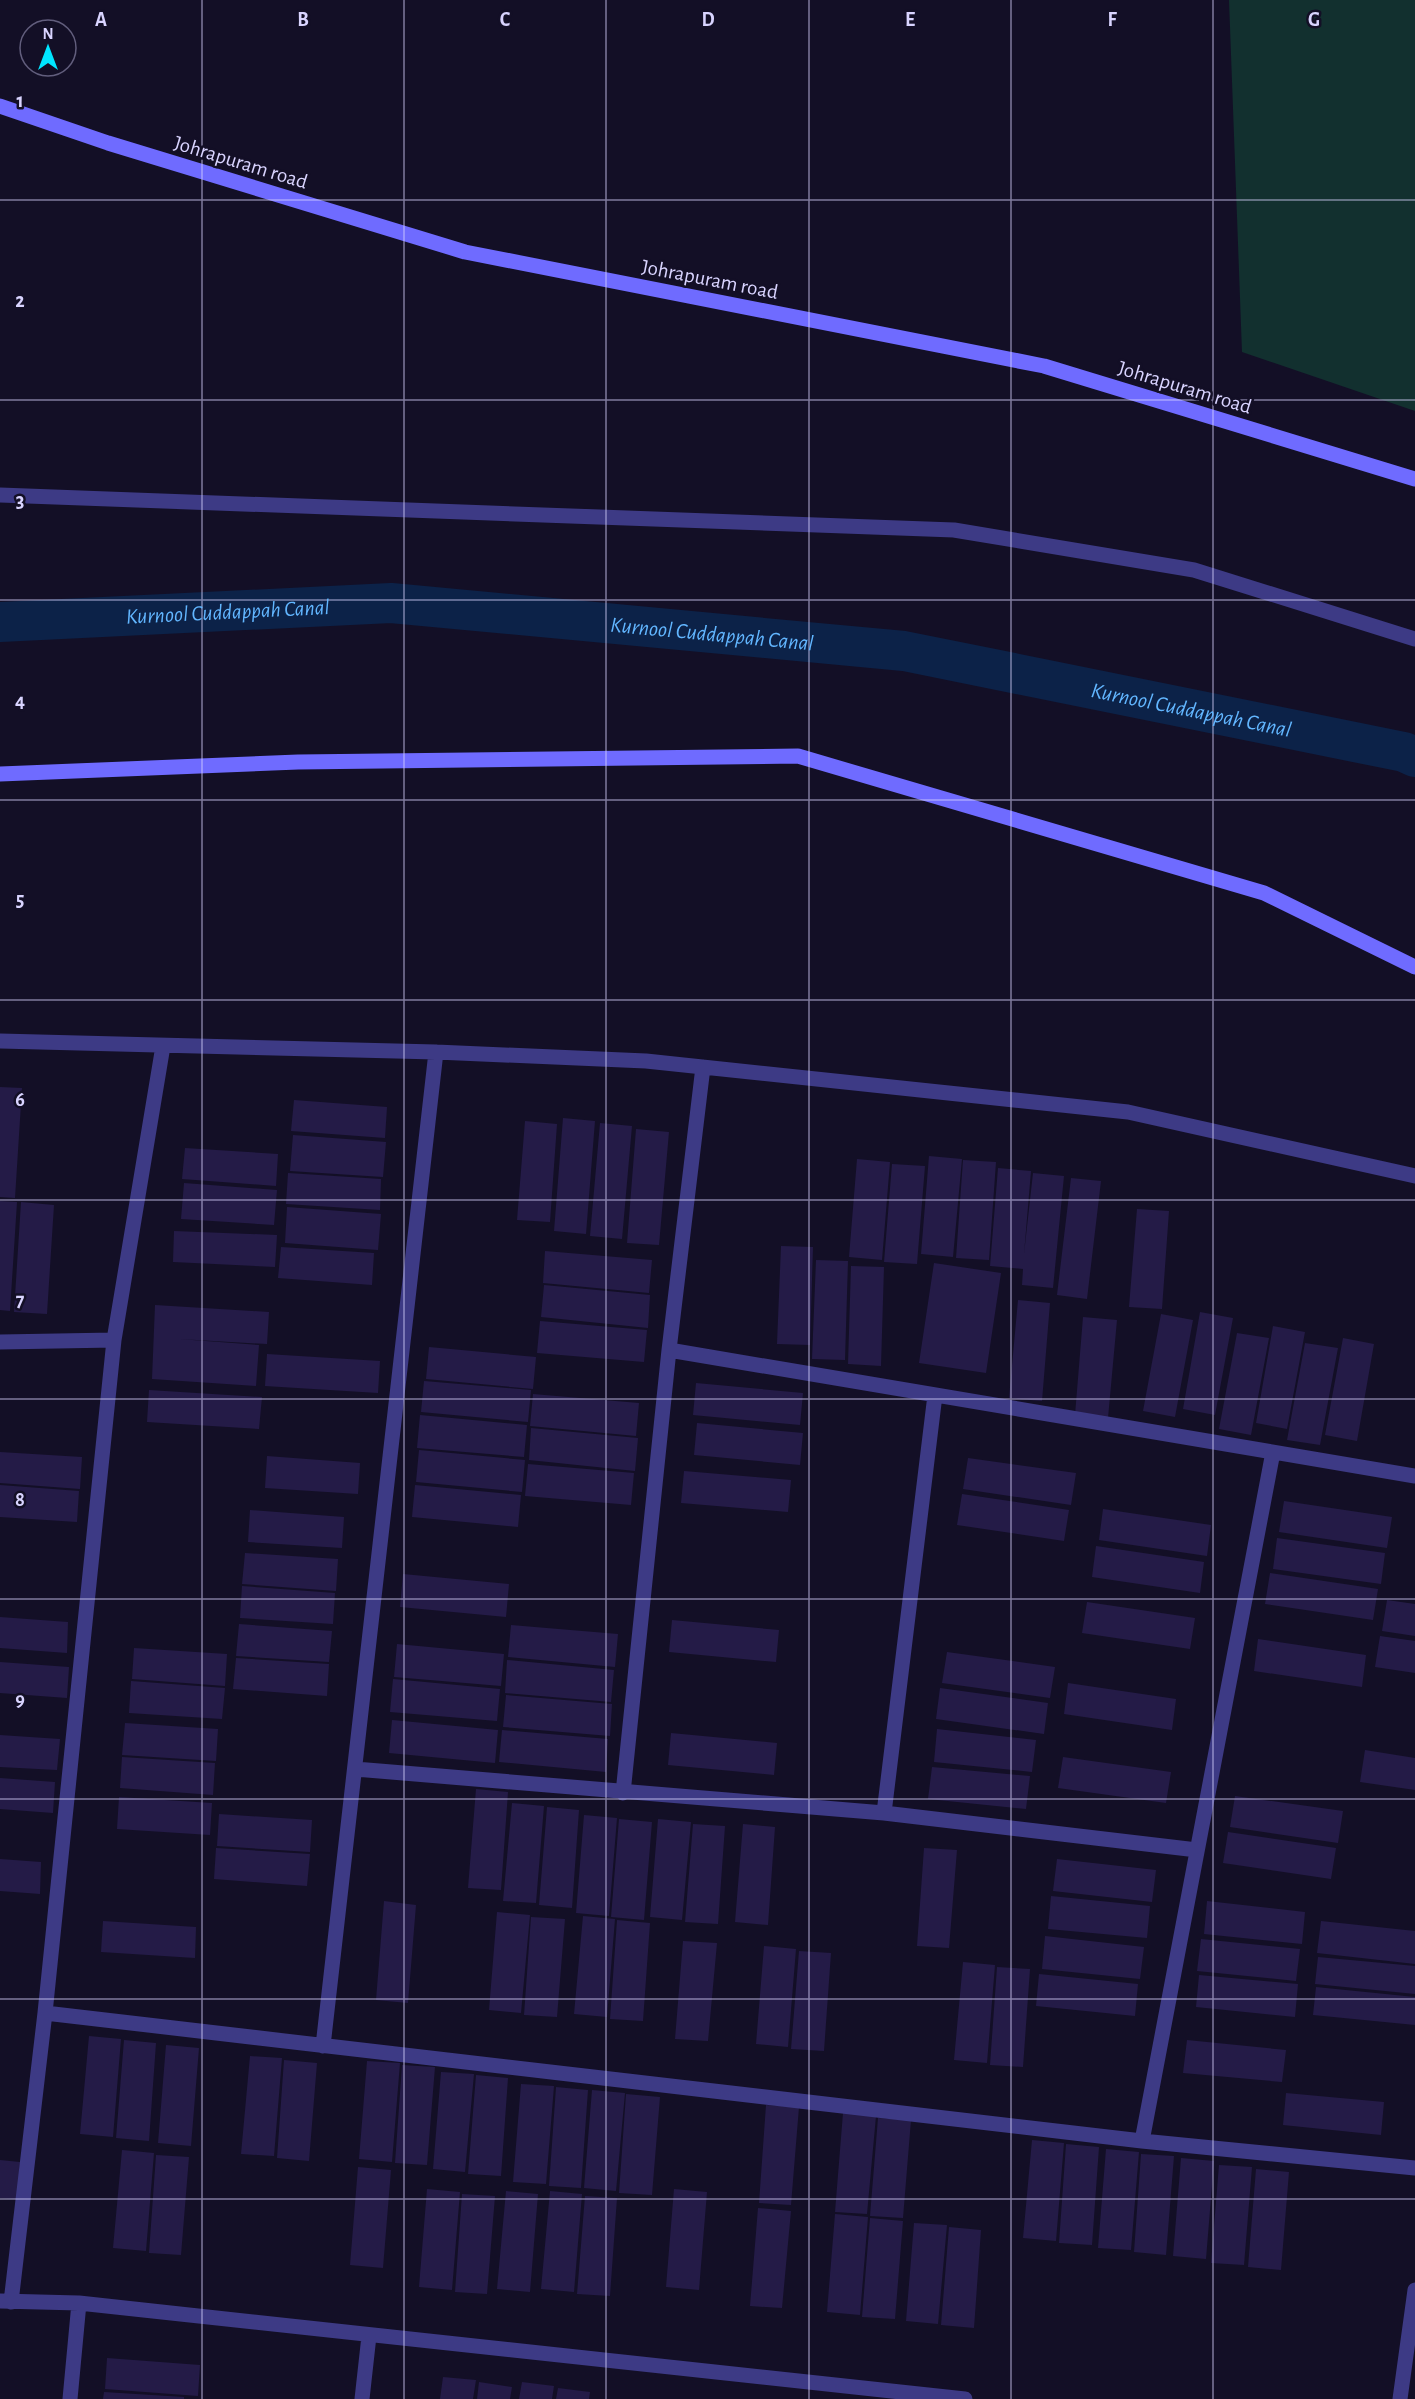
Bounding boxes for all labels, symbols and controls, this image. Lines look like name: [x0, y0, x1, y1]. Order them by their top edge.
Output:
text: A: [95, 10, 107, 30]
text: B: [297, 10, 309, 30]
text: C: [500, 10, 511, 30]
text: D: [701, 10, 715, 30]
text: E: [905, 10, 915, 30]
text: F: [1107, 10, 1117, 30]
text: G: [1308, 10, 1320, 30]
north arrow: [18, 18, 78, 78]
text: N: [42, 26, 54, 42]
text: 1: [16, 91, 24, 111]
street label: Johrapuram road: [172, 132, 310, 193]
street label: Johrapuram road: [640, 256, 780, 303]
text: 2: [15, 291, 25, 311]
street label: Johrapuram road: [1116, 357, 1254, 418]
text: 3: [16, 491, 24, 511]
water label: Kurnool Cuddappah Canal: [125, 596, 330, 628]
water label: Kurnool Cuddappah Canal: [609, 614, 815, 654]
water label: Kurnool Cuddappah Canal: [1089, 679, 1293, 741]
text: 4: [15, 691, 25, 711]
text: 5: [16, 890, 24, 910]
text: 6: [15, 1090, 25, 1110]
text: 7: [16, 1290, 25, 1310]
text: 8: [15, 1490, 25, 1510]
text: 9: [15, 1690, 25, 1710]

